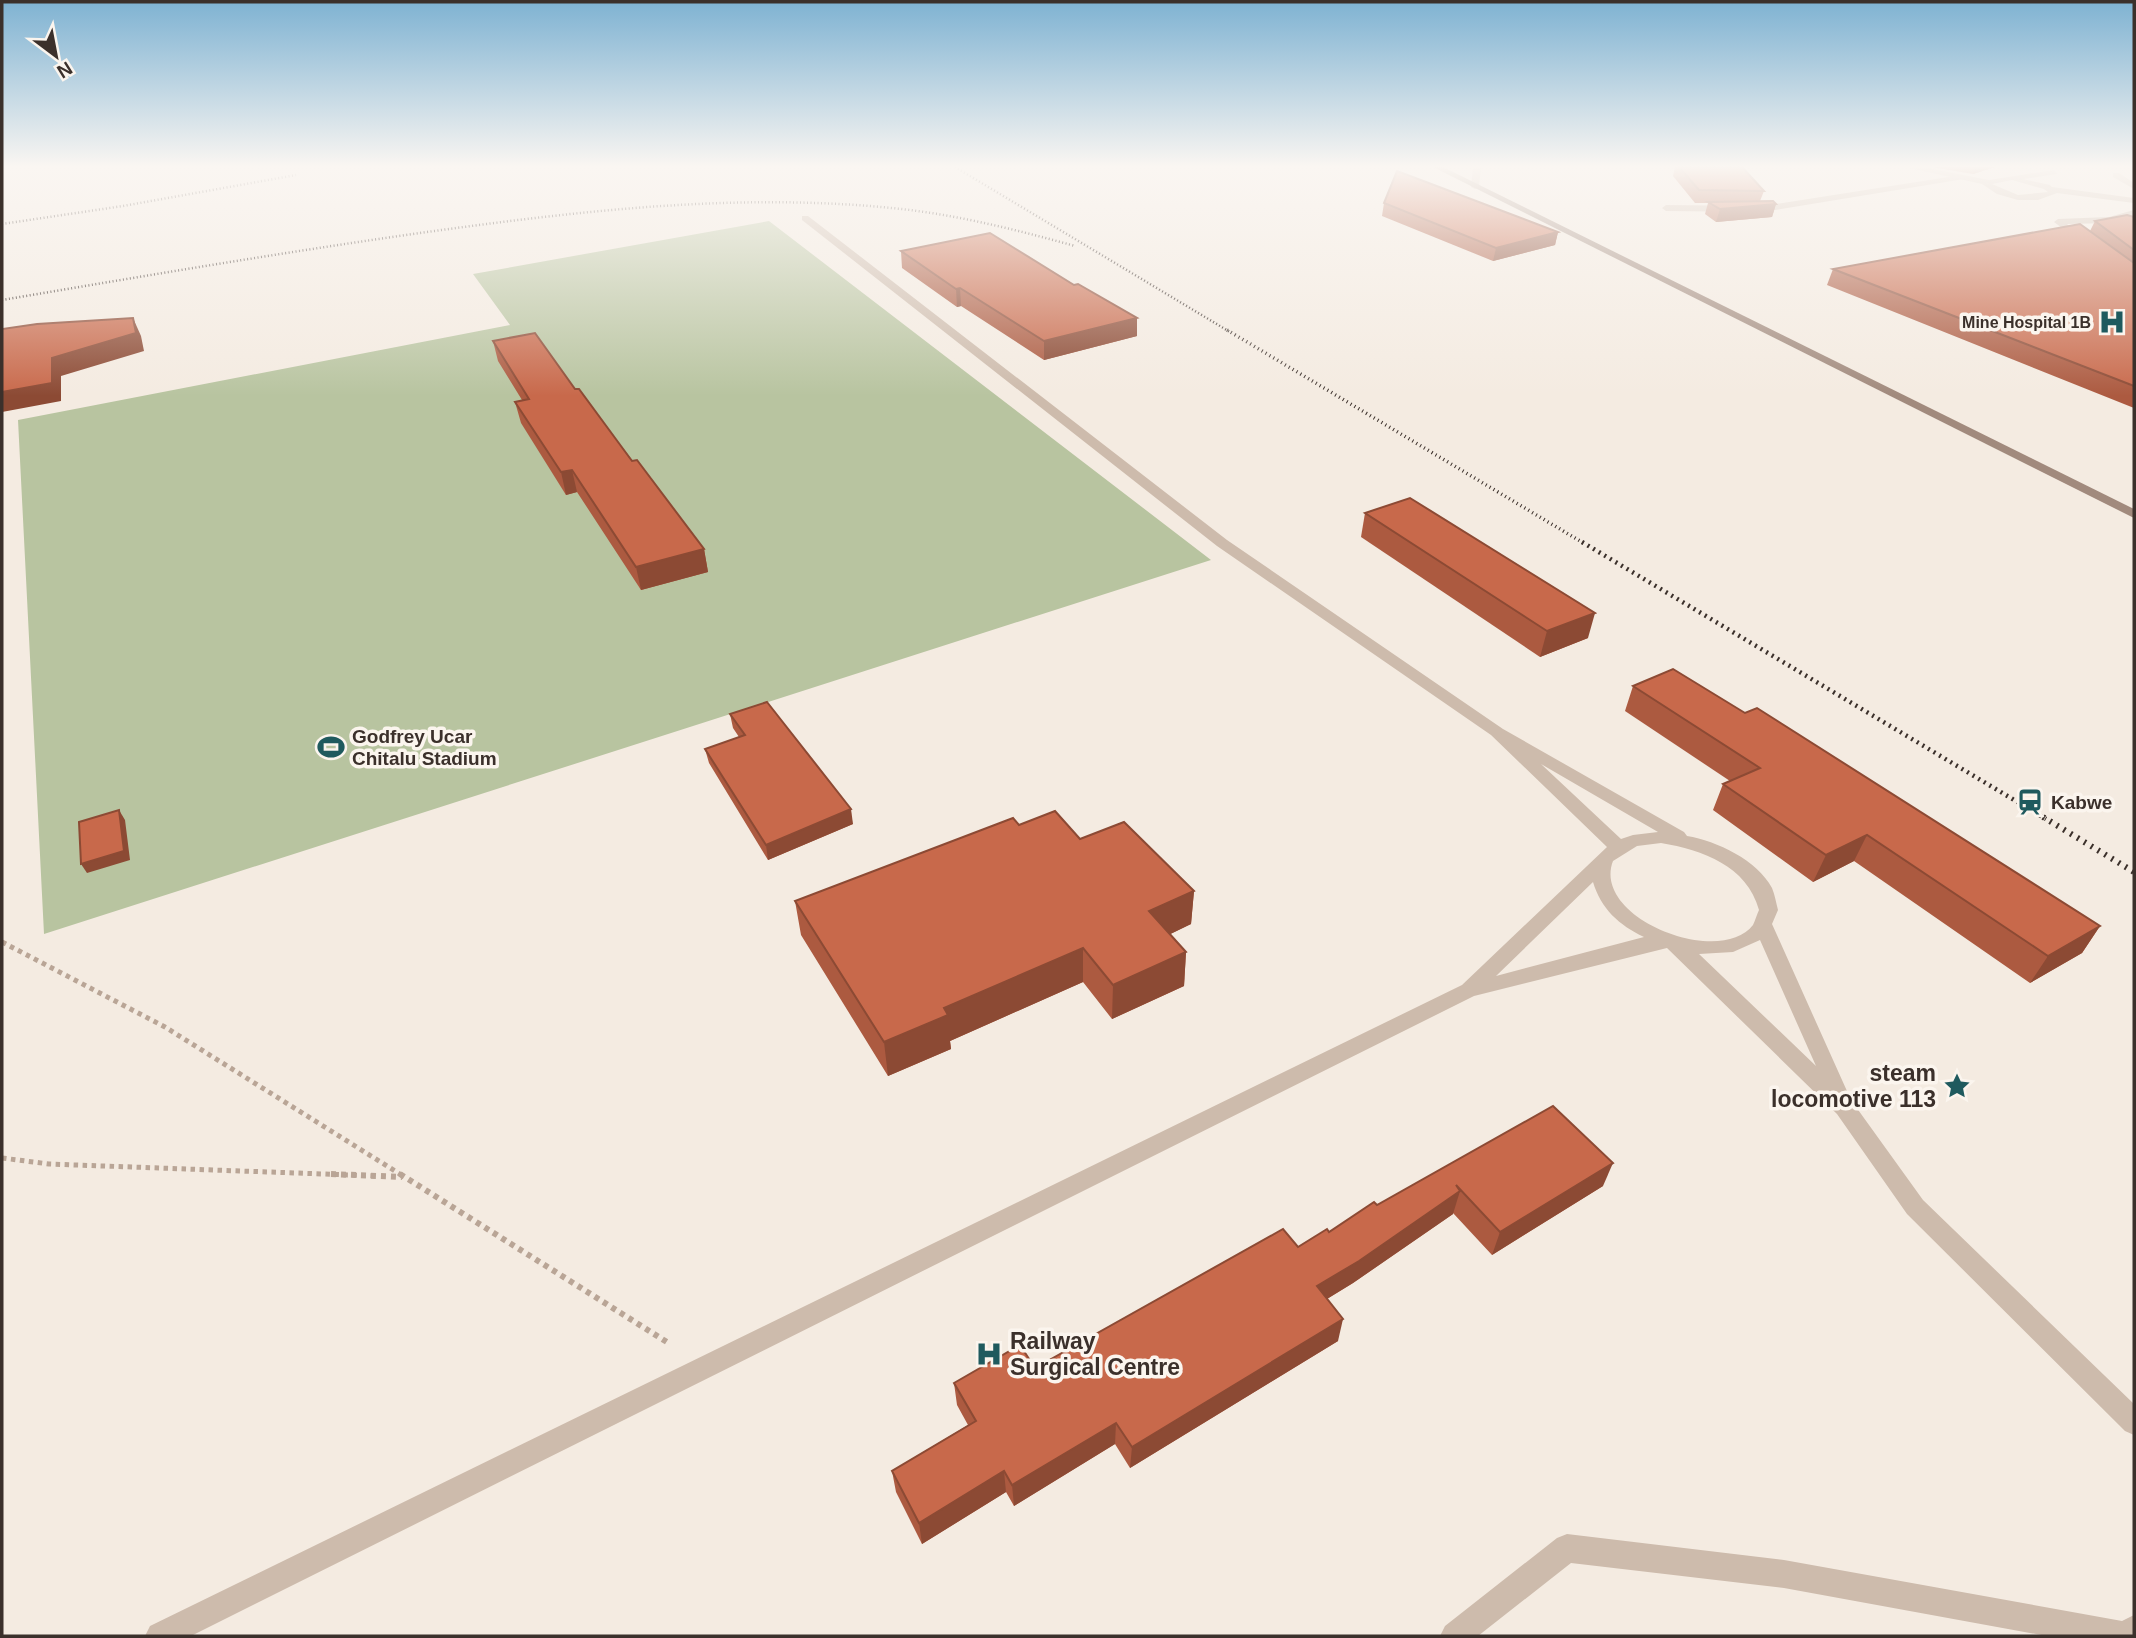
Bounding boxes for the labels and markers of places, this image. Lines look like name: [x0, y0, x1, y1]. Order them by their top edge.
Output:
hospital icon: Mine Hospital 1B: [2097, 307, 2127, 337]
place label: Mine Hospital 1B: [1962, 314, 2091, 331]
place label: Godfrey Ucar Chitalu Stadium: [352, 726, 497, 769]
sports icon: Godfrey Ucar Chitalu Stadium: [316, 732, 346, 762]
station icon: Kabwe: [2015, 787, 2045, 817]
place label: Kabwe: [2051, 792, 2112, 813]
place label: steam locomotive 113: [1771, 1060, 1936, 1112]
place icon: steam locomotive 113: [1942, 1071, 1972, 1101]
place label: Railway Surgical Centre: [1010, 1328, 1180, 1380]
hospital icon: Railway Surgical Centre: [974, 1339, 1004, 1369]

